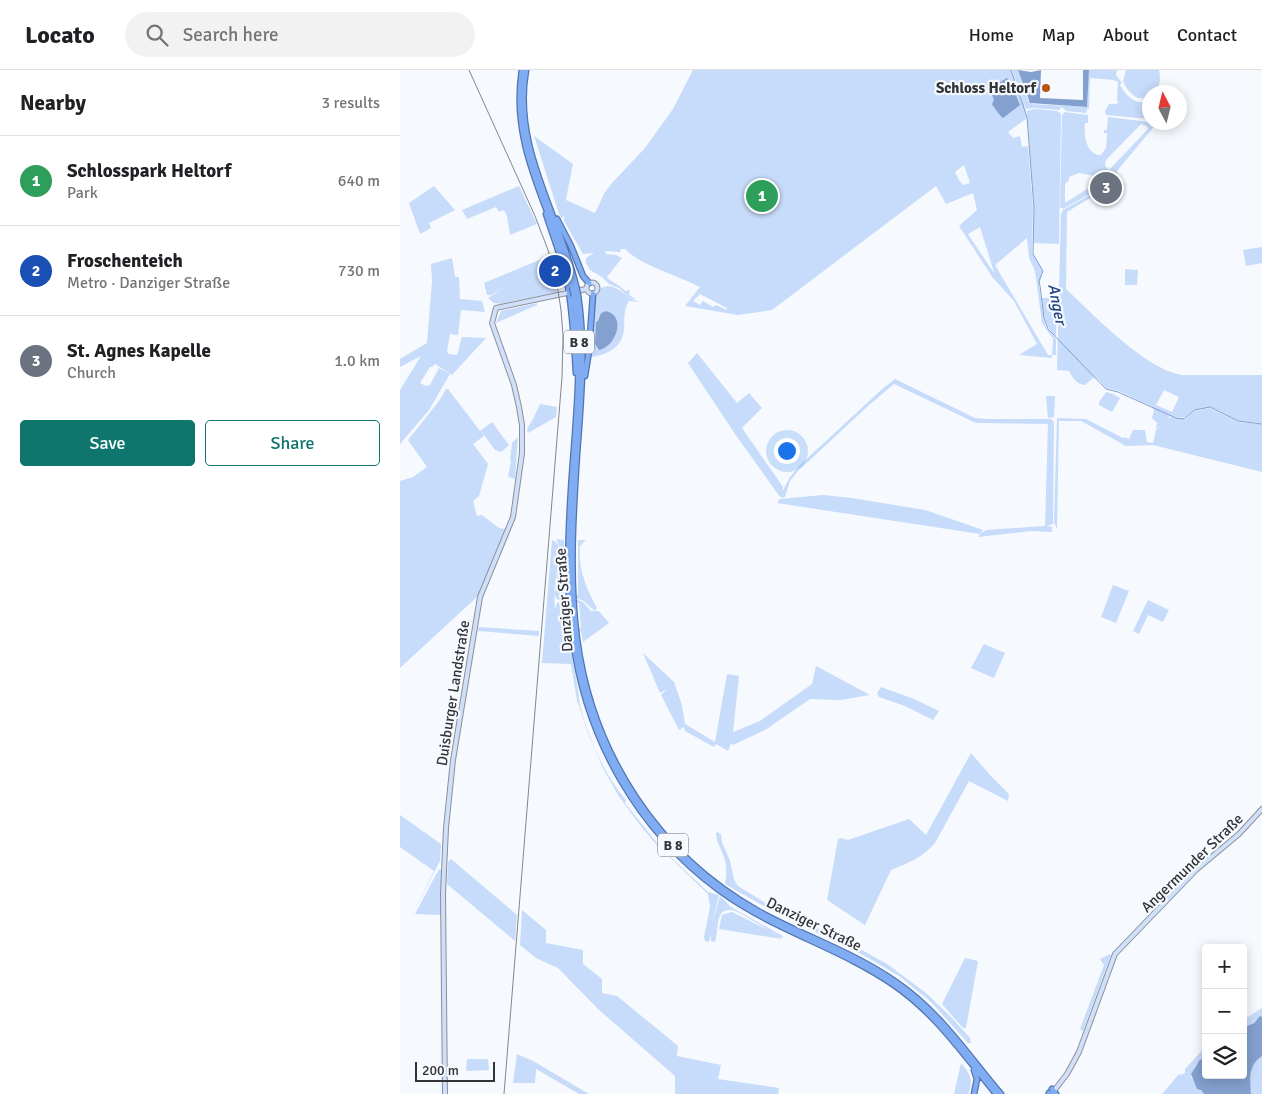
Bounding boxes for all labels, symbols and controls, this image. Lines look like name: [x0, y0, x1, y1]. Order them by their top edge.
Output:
search box: [125, 12, 475, 57]
text: Locato: [25, 20, 95, 50]
icon: search: [143, 21, 171, 49]
text: Search here: [183, 23, 279, 47]
text: Home: [969, 24, 1014, 46]
text: Map: [1042, 24, 1075, 46]
text: About: [1103, 24, 1149, 46]
text: Contact: [1177, 24, 1237, 46]
place label: Schloss Heltorf: [936, 79, 1038, 97]
marker: Schloss Heltorf: [1040, 82, 1052, 94]
north arrow: [1142, 85, 1187, 130]
text: Nearby: [20, 90, 86, 116]
text: 3 results: [321, 93, 380, 113]
text: Schlosspark Heltorf: [67, 159, 231, 183]
pin: 3: [1090, 169, 1122, 207]
text: 1: [32, 171, 40, 191]
text: 640 m: [338, 171, 380, 191]
pin: 1: [746, 177, 778, 215]
text: Park: [67, 183, 98, 203]
text: Froschenteich: [67, 249, 183, 273]
pin: 2: [539, 252, 571, 290]
text: 2: [32, 261, 40, 281]
text: 730 m: [338, 261, 380, 281]
text: Metro · Danziger Straße: [67, 273, 230, 293]
water label: Anger: [1043, 282, 1071, 328]
road number: B 8: [564, 330, 594, 354]
text: St. Agnes Kapelle: [67, 339, 211, 363]
text: 3: [32, 351, 40, 371]
text: 1.0 km: [334, 351, 380, 371]
text: Church: [67, 363, 116, 383]
button: Save: [20, 420, 195, 466]
button: Share: [205, 420, 380, 466]
your location: [774, 438, 800, 464]
street label: Danziger Straße: [551, 548, 577, 652]
street label: Duisburger Landstraße: [433, 619, 473, 767]
street label: Angermunder Straße: [1137, 810, 1247, 916]
road number: B 8: [658, 834, 688, 856]
street label: Danziger Straße: [763, 893, 865, 955]
map controls: [1202, 944, 1247, 1079]
button: +: [1202, 944, 1247, 989]
button: −: [1202, 989, 1247, 1034]
button: layers: [1202, 1034, 1247, 1079]
scale bar: [415, 1059, 495, 1082]
text: 200 m: [422, 1062, 459, 1079]

